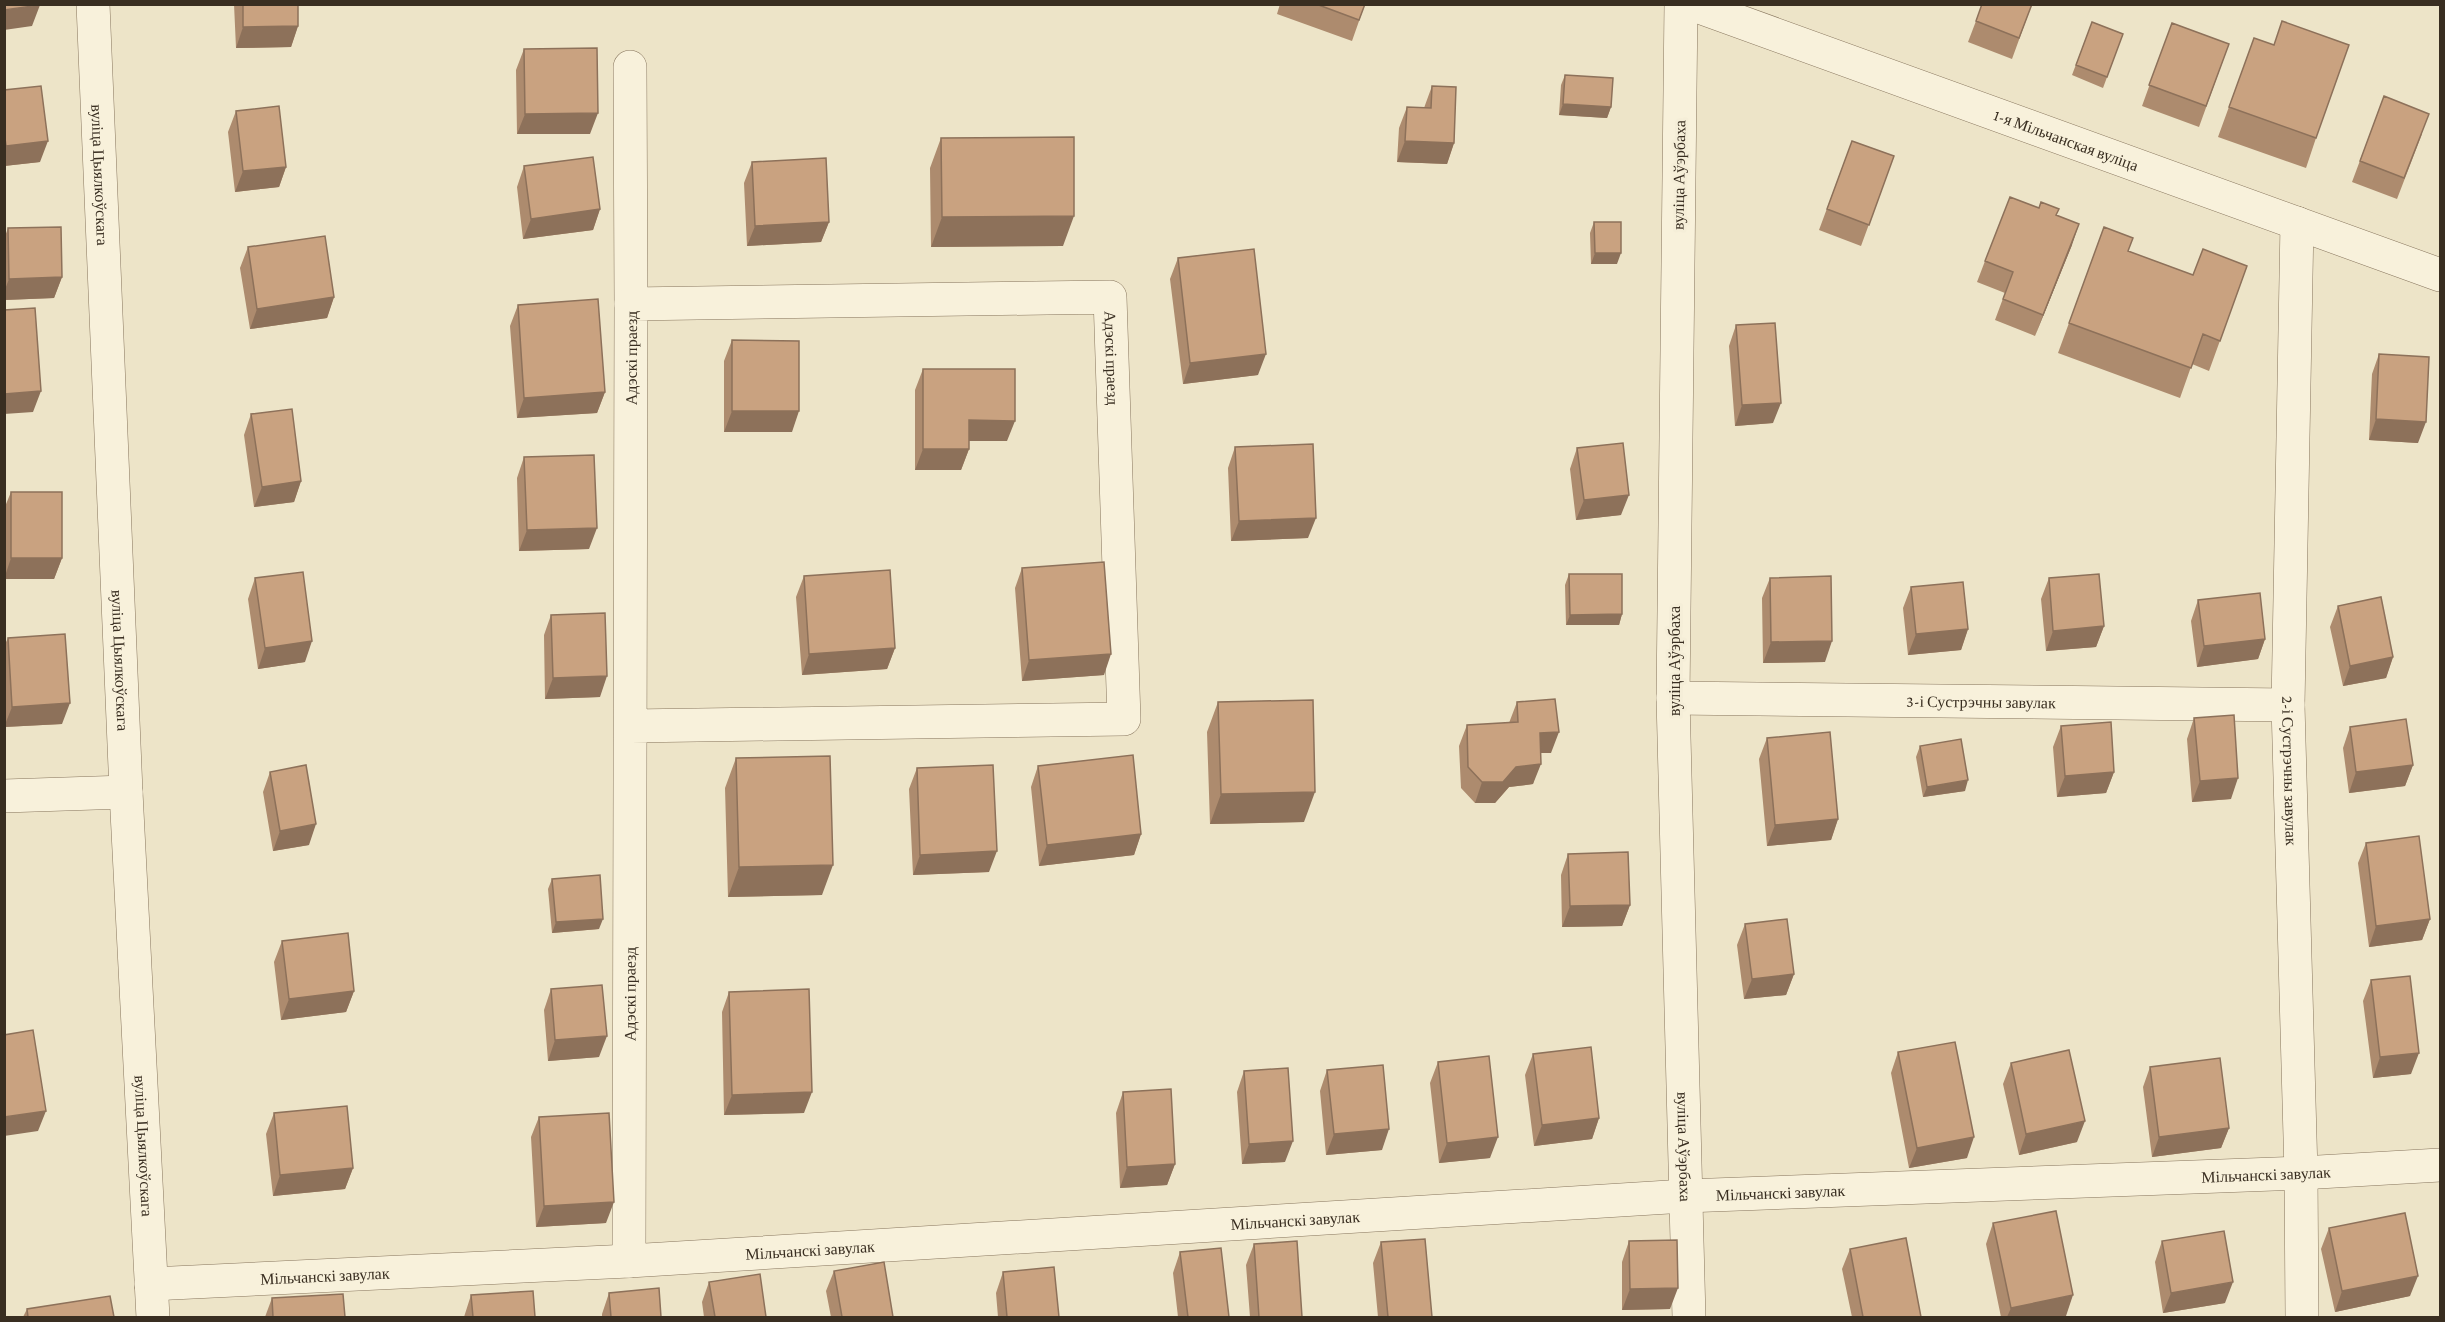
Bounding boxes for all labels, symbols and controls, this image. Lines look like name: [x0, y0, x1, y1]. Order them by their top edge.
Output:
street label: вуліца Цыялкоўскага: [88, 104, 112, 246]
street label: 1-я Мільчанская вуліца: [1992, 106, 2141, 174]
street label: вуліца Аўэрбаха: [1670, 120, 1689, 230]
street label: Адэскі праезд: [1101, 310, 1122, 405]
street label: Адэскі праезд: [622, 311, 640, 405]
street label: вуліца Цыялкоўскага: [108, 589, 132, 731]
street label: вуліца Аўэрбаха: [1666, 606, 1684, 716]
street label: 3-і Сустрэчны завулак: [1906, 692, 2056, 712]
street label: 2-і Сустрэчны завулак: [2279, 696, 2300, 846]
street label: Адэскі праезд: [621, 947, 639, 1041]
street label: вуліца Цыялкоўскага: [131, 1075, 156, 1217]
street label: вуліца Аўэрбаха: [1674, 1092, 1694, 1202]
street label: Мільчанскі завулак: [2201, 1163, 2331, 1185]
street label: Мільчанскі завулак: [1715, 1182, 1846, 1203]
street label: Мільчанскі завулак: [1230, 1208, 1361, 1232]
street label: Мільчанскі завулак: [745, 1237, 875, 1262]
street label: Мільчанскі завулак: [260, 1264, 390, 1287]

